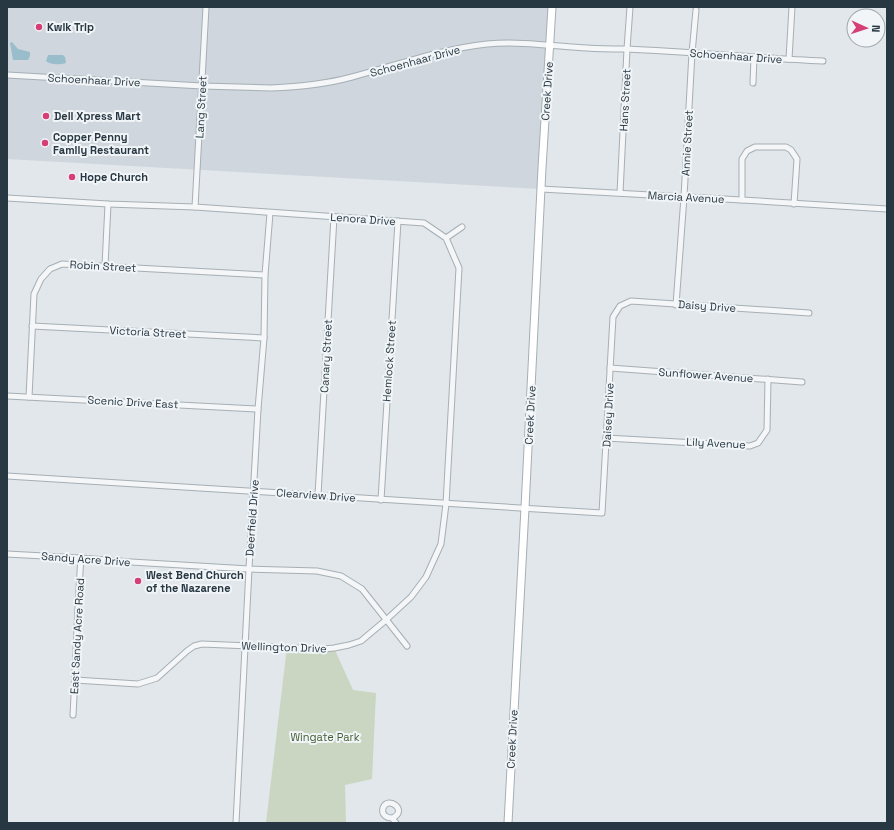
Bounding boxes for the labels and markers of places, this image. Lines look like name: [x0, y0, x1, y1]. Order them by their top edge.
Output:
place label: Kwik Trip: [47, 20, 94, 34]
marker: Kwik Trip: [34, 22, 44, 32]
place label: Deli Xpress Mart: [54, 109, 141, 123]
marker: Deli Xpress Mart: [41, 111, 51, 121]
place label: Copper Penny Family Restaurant: [53, 130, 149, 157]
marker: Copper Penny Family Restaurant: [40, 138, 50, 148]
place label: Hope Church: [80, 170, 148, 184]
marker: Hope Church: [67, 172, 77, 182]
place label: West Bend Church of the Nazarene: [146, 568, 244, 595]
marker: West Bend Church of the Nazarene: [133, 576, 143, 586]

